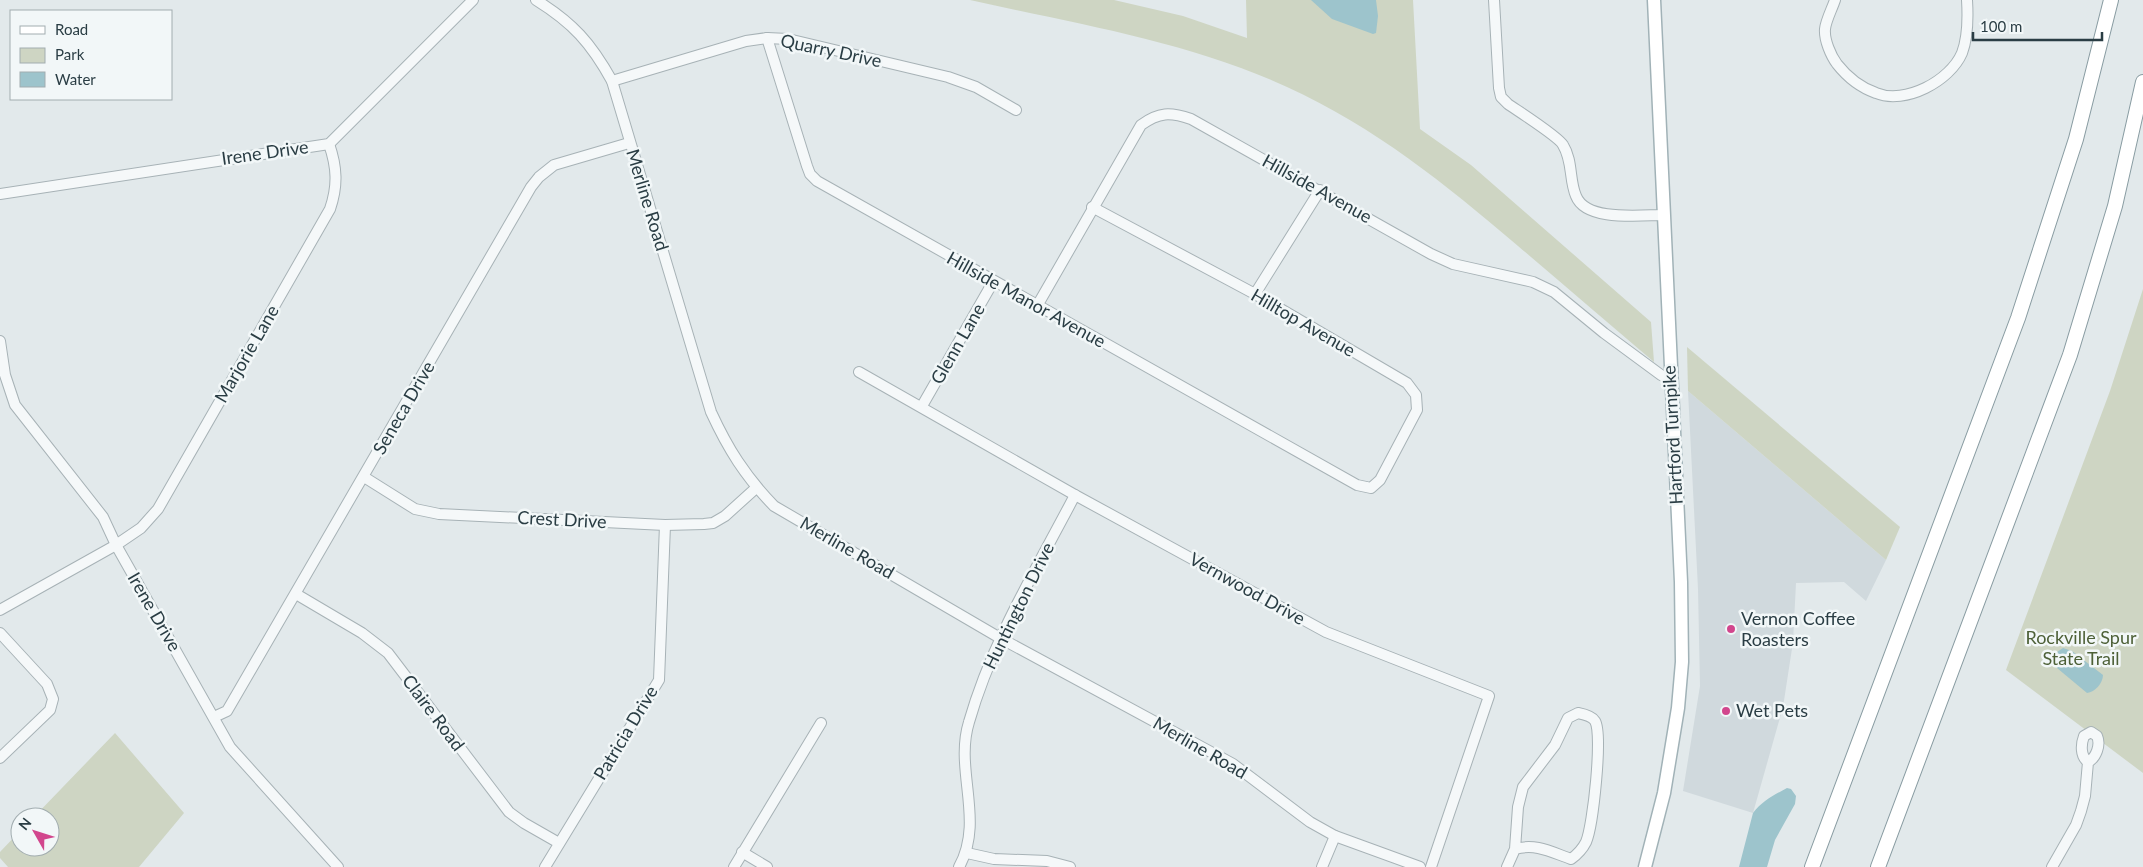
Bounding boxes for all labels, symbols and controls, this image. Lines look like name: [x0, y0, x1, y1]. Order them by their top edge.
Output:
legend: [10, 10, 172, 100]
scale bar: [1973, 10, 2102, 42]
text: 100 m: [1980, 17, 2022, 35]
text: Road: [55, 20, 88, 38]
street label: Quarry Drive: [779, 29, 884, 71]
text: Park: [55, 45, 85, 63]
text: Water: [55, 70, 96, 88]
street label: Irene Drive: [220, 135, 310, 169]
street label: Merline Road: [622, 146, 674, 253]
street label: Hillside Avenue: [1259, 149, 1376, 227]
street label: Hillside Manor Avenue: [943, 246, 1110, 352]
street label: Hilltop Avenue: [1247, 283, 1360, 361]
street label: Glenn Lane: [925, 299, 989, 388]
street label: Marjorie Lane: [209, 301, 283, 406]
street label: Seneca Drive: [368, 357, 439, 458]
street label: Hartford Turnpike: [1657, 365, 1687, 505]
street label: Crest Drive: [517, 506, 607, 532]
street label: Merline Road: [796, 511, 899, 583]
street label: Huntington Drive: [978, 539, 1058, 672]
street label: Vernwood Drive: [1186, 547, 1309, 629]
street label: Irene Drive: [123, 568, 186, 655]
place label: Vernon Coffee Roasters: [1741, 607, 1855, 650]
marker: Vernon Coffee Roasters: [1725, 623, 1737, 635]
park label: Rockville Spur State Trail: [2025, 626, 2137, 669]
street label: Claire Road: [398, 670, 470, 755]
street label: Patricia Drive: [588, 681, 662, 784]
place label: Wet Pets: [1736, 699, 1808, 721]
marker: Wet Pets: [1720, 705, 1732, 717]
street label: Merline Road: [1149, 711, 1252, 783]
north arrow: [10, 807, 60, 857]
text: N: [15, 814, 35, 833]

